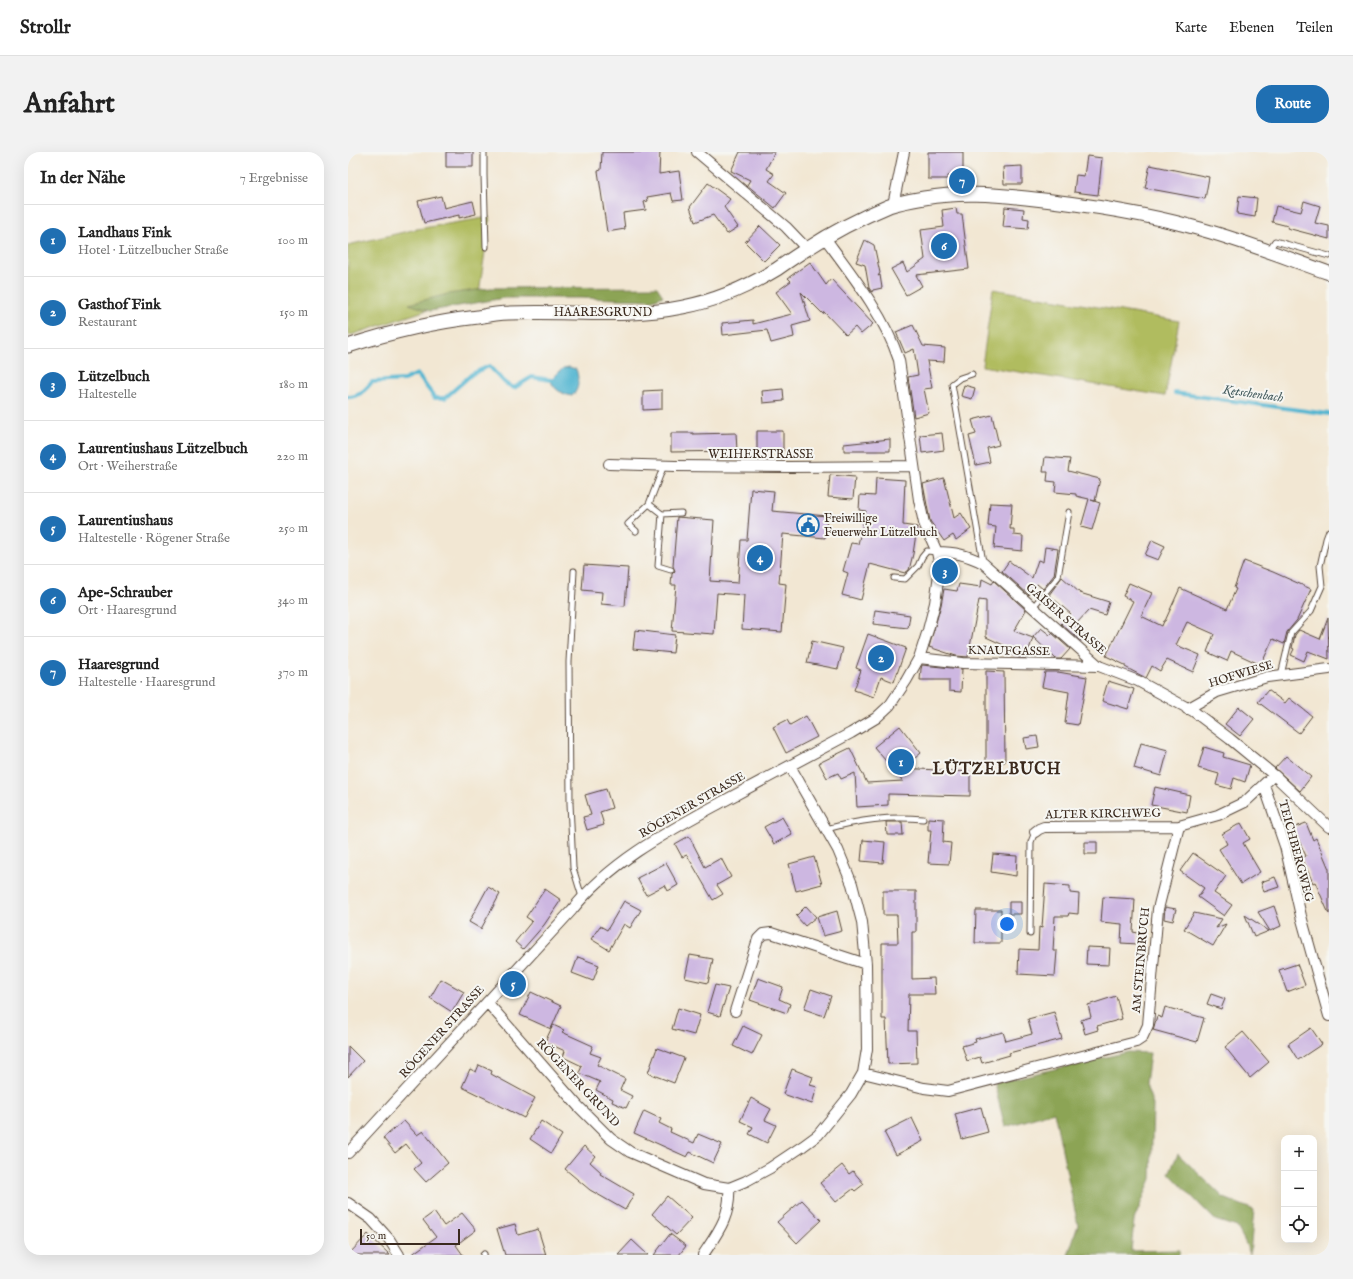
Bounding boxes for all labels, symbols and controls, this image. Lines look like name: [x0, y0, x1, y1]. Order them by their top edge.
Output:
text: Strollr: [20, 16, 71, 40]
text: Karte: [1175, 19, 1207, 37]
text: Ebenen: [1229, 19, 1274, 37]
text: Teilen: [1296, 19, 1333, 37]
button: Route: [1256, 85, 1329, 123]
text: Anfahrt: [24, 87, 115, 122]
pin: 7: [949, 166, 975, 196]
text: In der Nähe: [40, 168, 125, 189]
text: 7 Ergebnisse: [240, 170, 308, 187]
text: Landhaus Fink: [78, 223, 171, 242]
pin: 6: [931, 231, 957, 261]
text: 1: [51, 232, 55, 249]
text: 100 m: [278, 232, 308, 249]
text: Hotel · Lützelbucher Straße: [78, 242, 228, 259]
text: Gasthof Fink: [78, 295, 161, 314]
text: 2: [50, 304, 56, 321]
text: 150 m: [279, 304, 308, 321]
street label: HAARESGRUND: [554, 305, 653, 320]
text: Restaurant: [78, 314, 137, 331]
text: Lützelbuch: [78, 367, 150, 386]
text: 3: [51, 376, 55, 393]
text: 180 m: [279, 376, 308, 393]
water label: Ketschenbach: [1221, 381, 1285, 407]
text: Haltestelle: [78, 386, 137, 403]
text: Laurentiushaus Lützelbuch: [78, 439, 248, 458]
street label: WEIHERSTRASSE: [708, 447, 814, 462]
text: 4: [50, 448, 56, 465]
text: 220 m: [277, 448, 308, 465]
text: Ort · Weiherstraße: [78, 458, 177, 475]
text: Laurentiushaus: [78, 511, 173, 530]
place label: Freiwillige Feuerwehr Lützelbuch: [824, 511, 938, 540]
public building icon: Freiwillige Feuerwehr Lützelbuch: [795, 512, 821, 538]
text: 5: [51, 520, 55, 537]
text: 250 m: [278, 520, 308, 537]
text: Haltestelle · Rögener Straße: [78, 530, 230, 547]
pin: 4: [747, 543, 773, 573]
pin: 3: [932, 556, 958, 586]
street label: GAISER STRASSE: [1023, 580, 1109, 658]
text: Ape-Schrauber: [78, 583, 172, 602]
text: 6: [50, 592, 56, 609]
text: 340 m: [278, 592, 308, 609]
text: Ort · Haaresgrund: [78, 602, 177, 619]
pin: 2: [868, 643, 894, 673]
street label: KNAUFGASSE: [968, 643, 1050, 659]
text: Haaresgrund: [78, 655, 159, 674]
street label: HOFWIESE: [1207, 657, 1275, 691]
text: 7: [50, 664, 56, 681]
text: 370 m: [278, 664, 308, 681]
text: Haltestelle · Haaresgrund: [78, 674, 215, 691]
pin: 1: [888, 747, 914, 777]
district label: LÜTZELBUCH: [933, 759, 1061, 780]
street label: RÖGENER STRASSE: [636, 768, 748, 841]
street label: TEICHBERGWEG: [1275, 798, 1317, 904]
street label: ALTER KIRCHWEG: [1044, 805, 1161, 823]
street label: AM STEINBRUCH: [1129, 906, 1153, 1015]
your location: [997, 914, 1017, 934]
pin: 5: [500, 969, 526, 999]
street label: RÖGENER STRASSE: [396, 982, 488, 1082]
street label: RÖGENER GRUND: [533, 1035, 624, 1131]
map controls: [1281, 1135, 1317, 1243]
button: +: [1281, 1135, 1317, 1171]
button: −: [1281, 1171, 1317, 1207]
button: locate: [1281, 1207, 1317, 1243]
scale bar: [360, 1227, 460, 1246]
text: 50 m: [366, 1229, 386, 1243]

